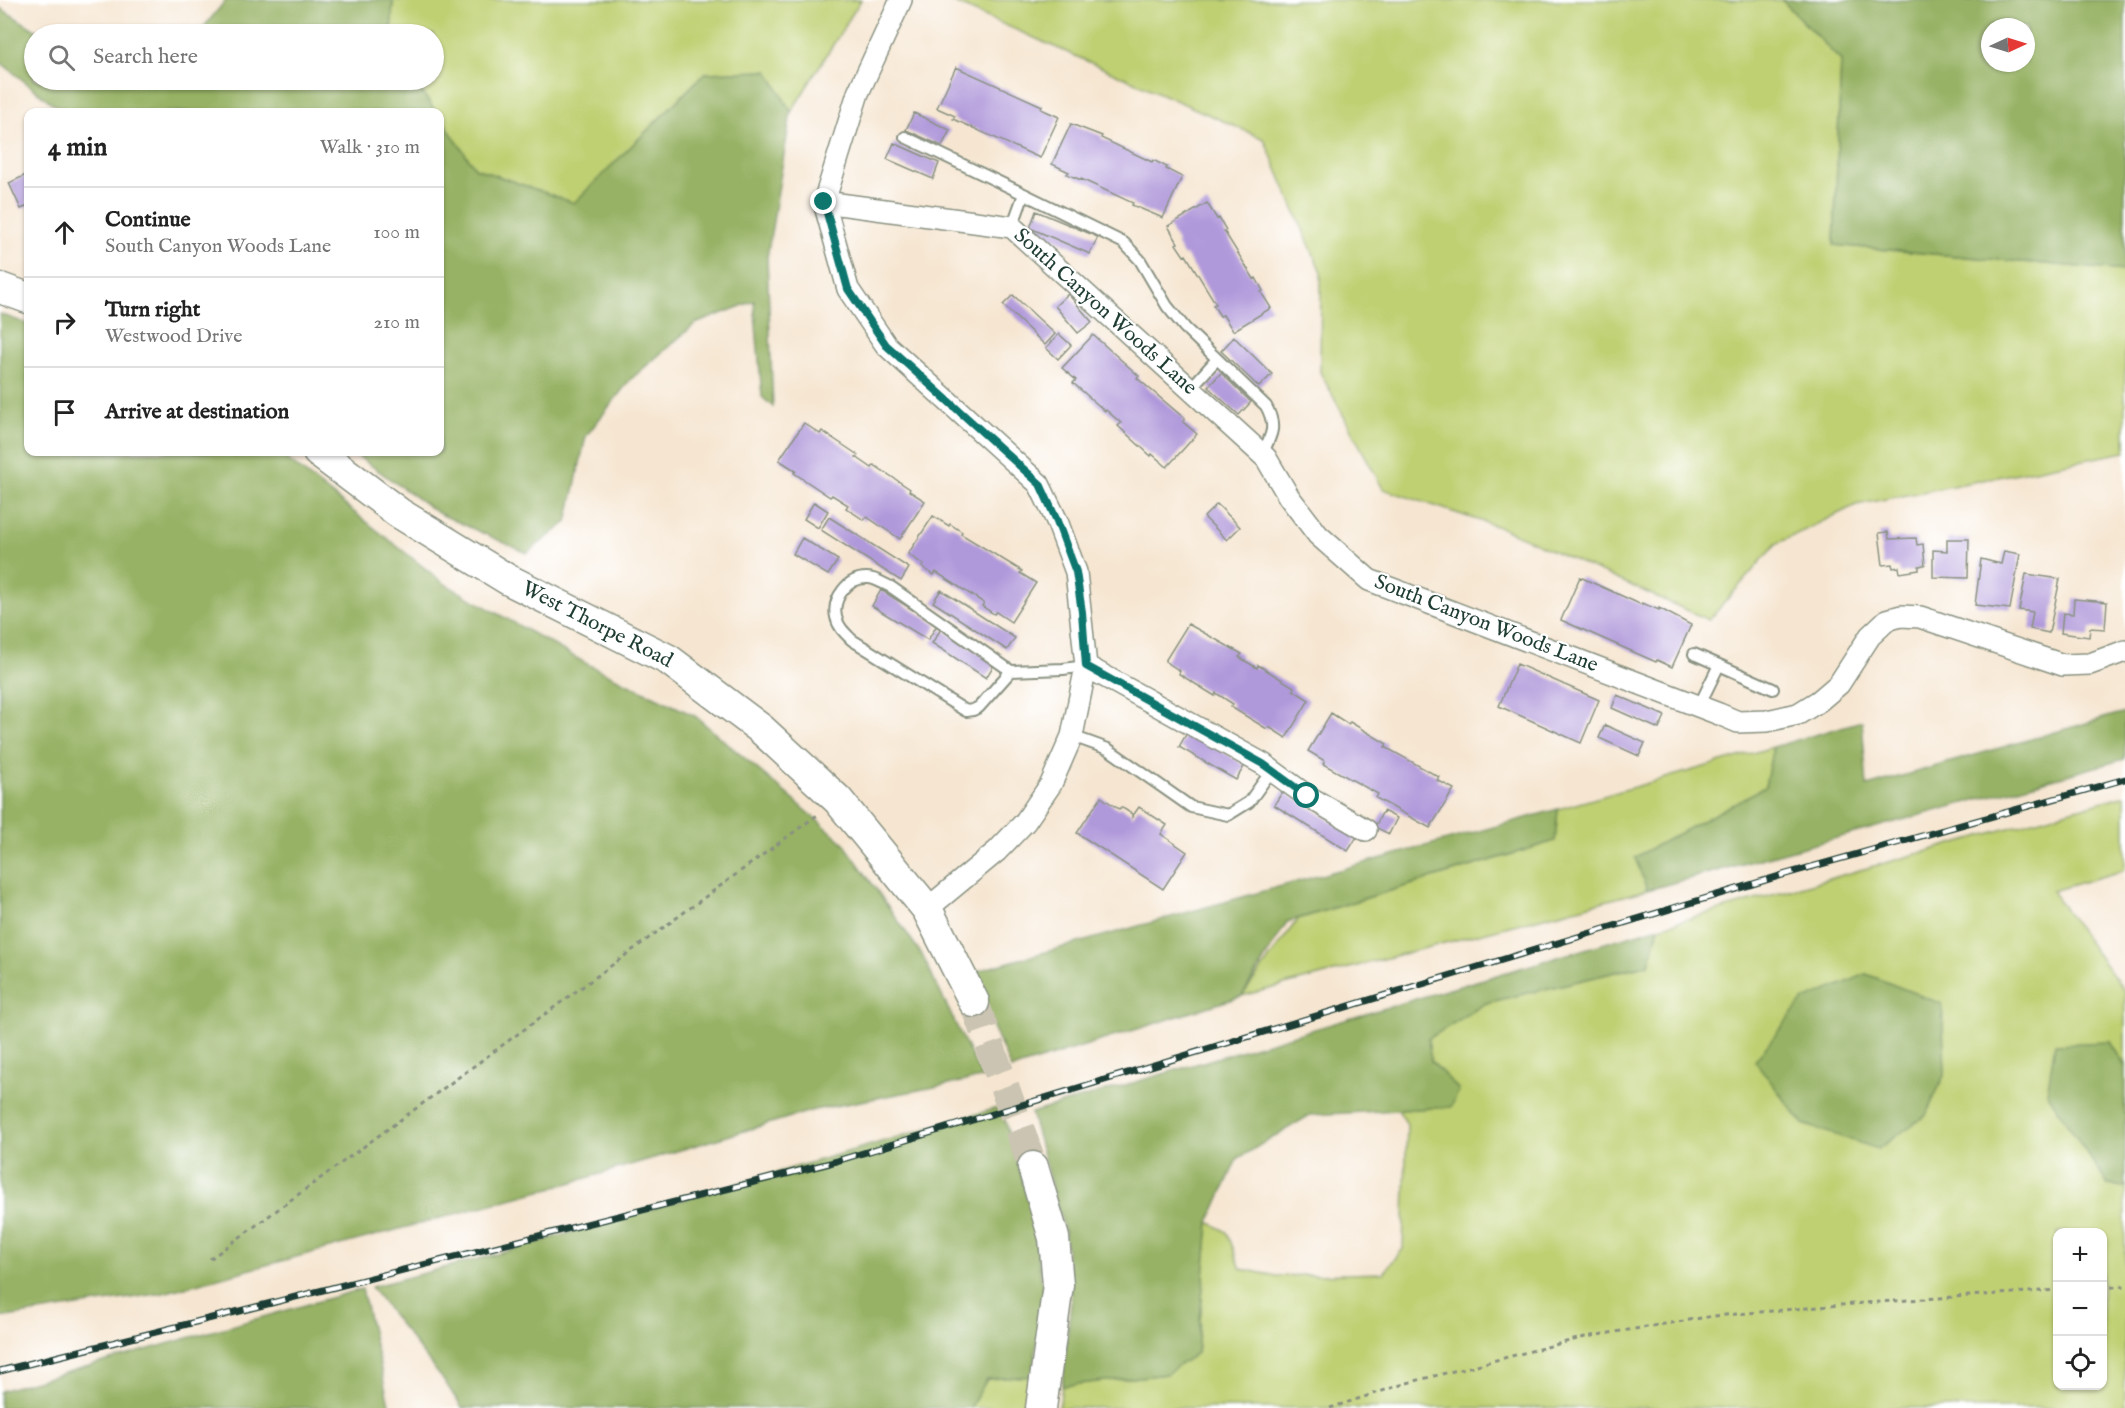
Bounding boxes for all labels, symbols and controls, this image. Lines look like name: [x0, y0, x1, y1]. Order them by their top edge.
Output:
north arrow: [1981, 18, 2035, 72]
search box: [24, 24, 444, 90]
icon: search: [45, 41, 78, 74]
text: Search here: [93, 43, 198, 71]
text: 4 min: [48, 131, 107, 164]
text: Walk · 310 m: [320, 135, 420, 160]
route end: [810, 188, 836, 214]
text: Continue: [105, 206, 191, 234]
icon: ahead: [48, 216, 81, 249]
text: 100 m: [373, 220, 420, 245]
street label: South Canyon Woods Lane: [1008, 223, 1203, 402]
text: South Canyon Woods Lane: [105, 234, 331, 259]
text: Turn right: [105, 296, 200, 324]
icon: right: [48, 306, 81, 339]
text: 210 m: [374, 310, 420, 335]
text: Westwood Drive: [105, 324, 242, 349]
icon: arrive: [48, 396, 81, 429]
text: Arrive at destination: [105, 398, 289, 426]
street label: South Canyon Woods Lane: [1370, 569, 1602, 679]
street label: West Thorpe Road: [517, 575, 678, 675]
route start: [1293, 782, 1319, 808]
map controls: [2053, 1228, 2107, 1390]
button: +: [2053, 1228, 2107, 1282]
button: −: [2053, 1282, 2107, 1336]
button: locate: [2053, 1336, 2107, 1390]

